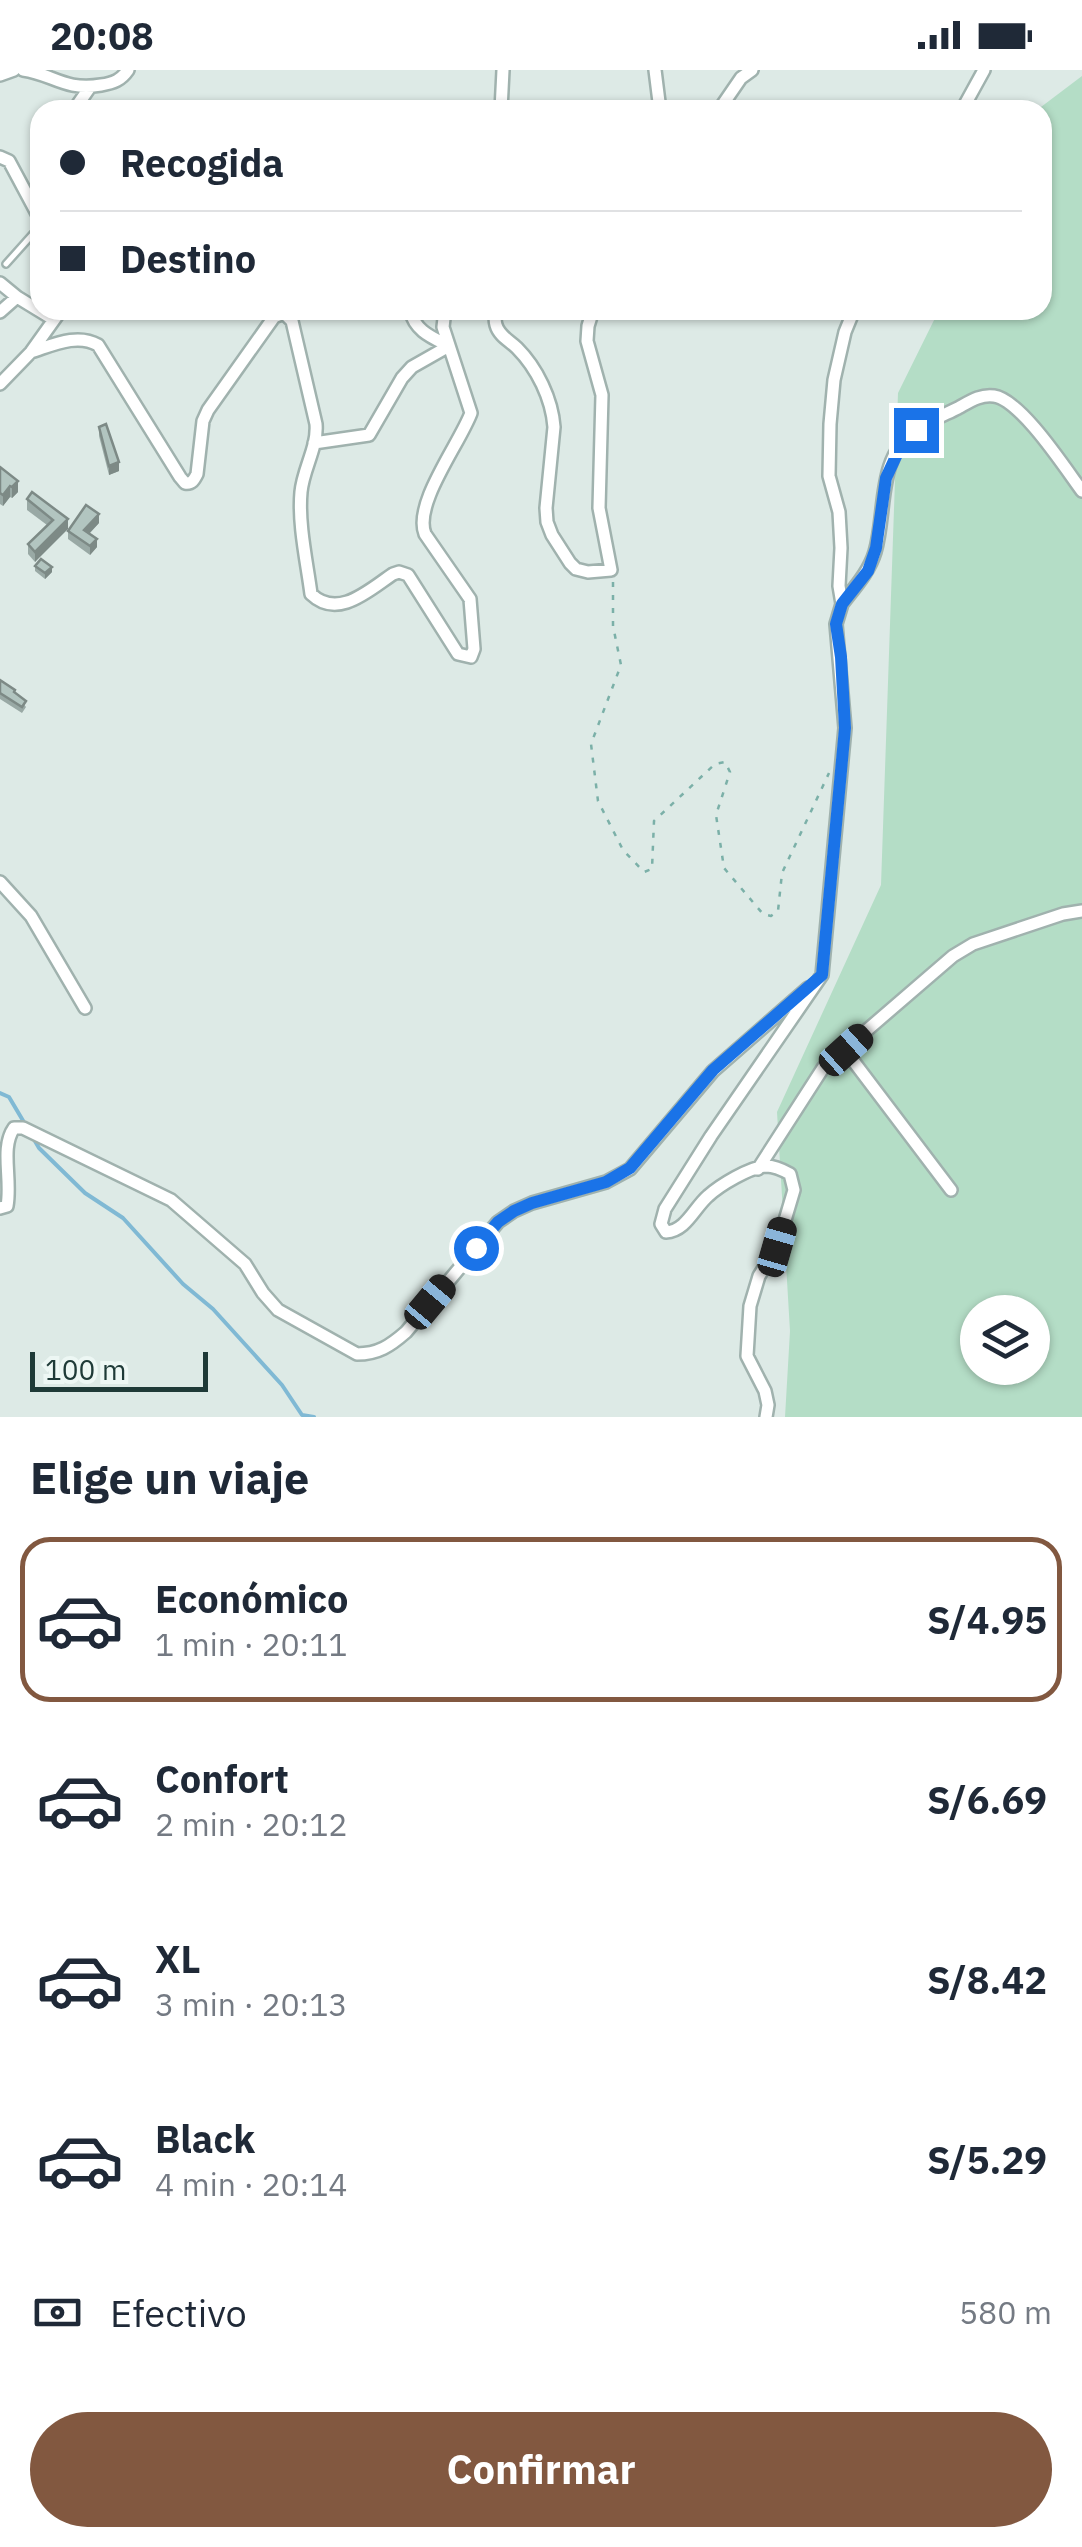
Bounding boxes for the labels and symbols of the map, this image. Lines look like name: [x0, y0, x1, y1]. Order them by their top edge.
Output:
route end: [894, 408, 939, 453]
car: [814, 1019, 878, 1081]
car: [754, 1214, 800, 1280]
route start: [454, 1226, 499, 1271]
car: [399, 1269, 461, 1335]
scale bar: [30, 1347, 208, 1392]

